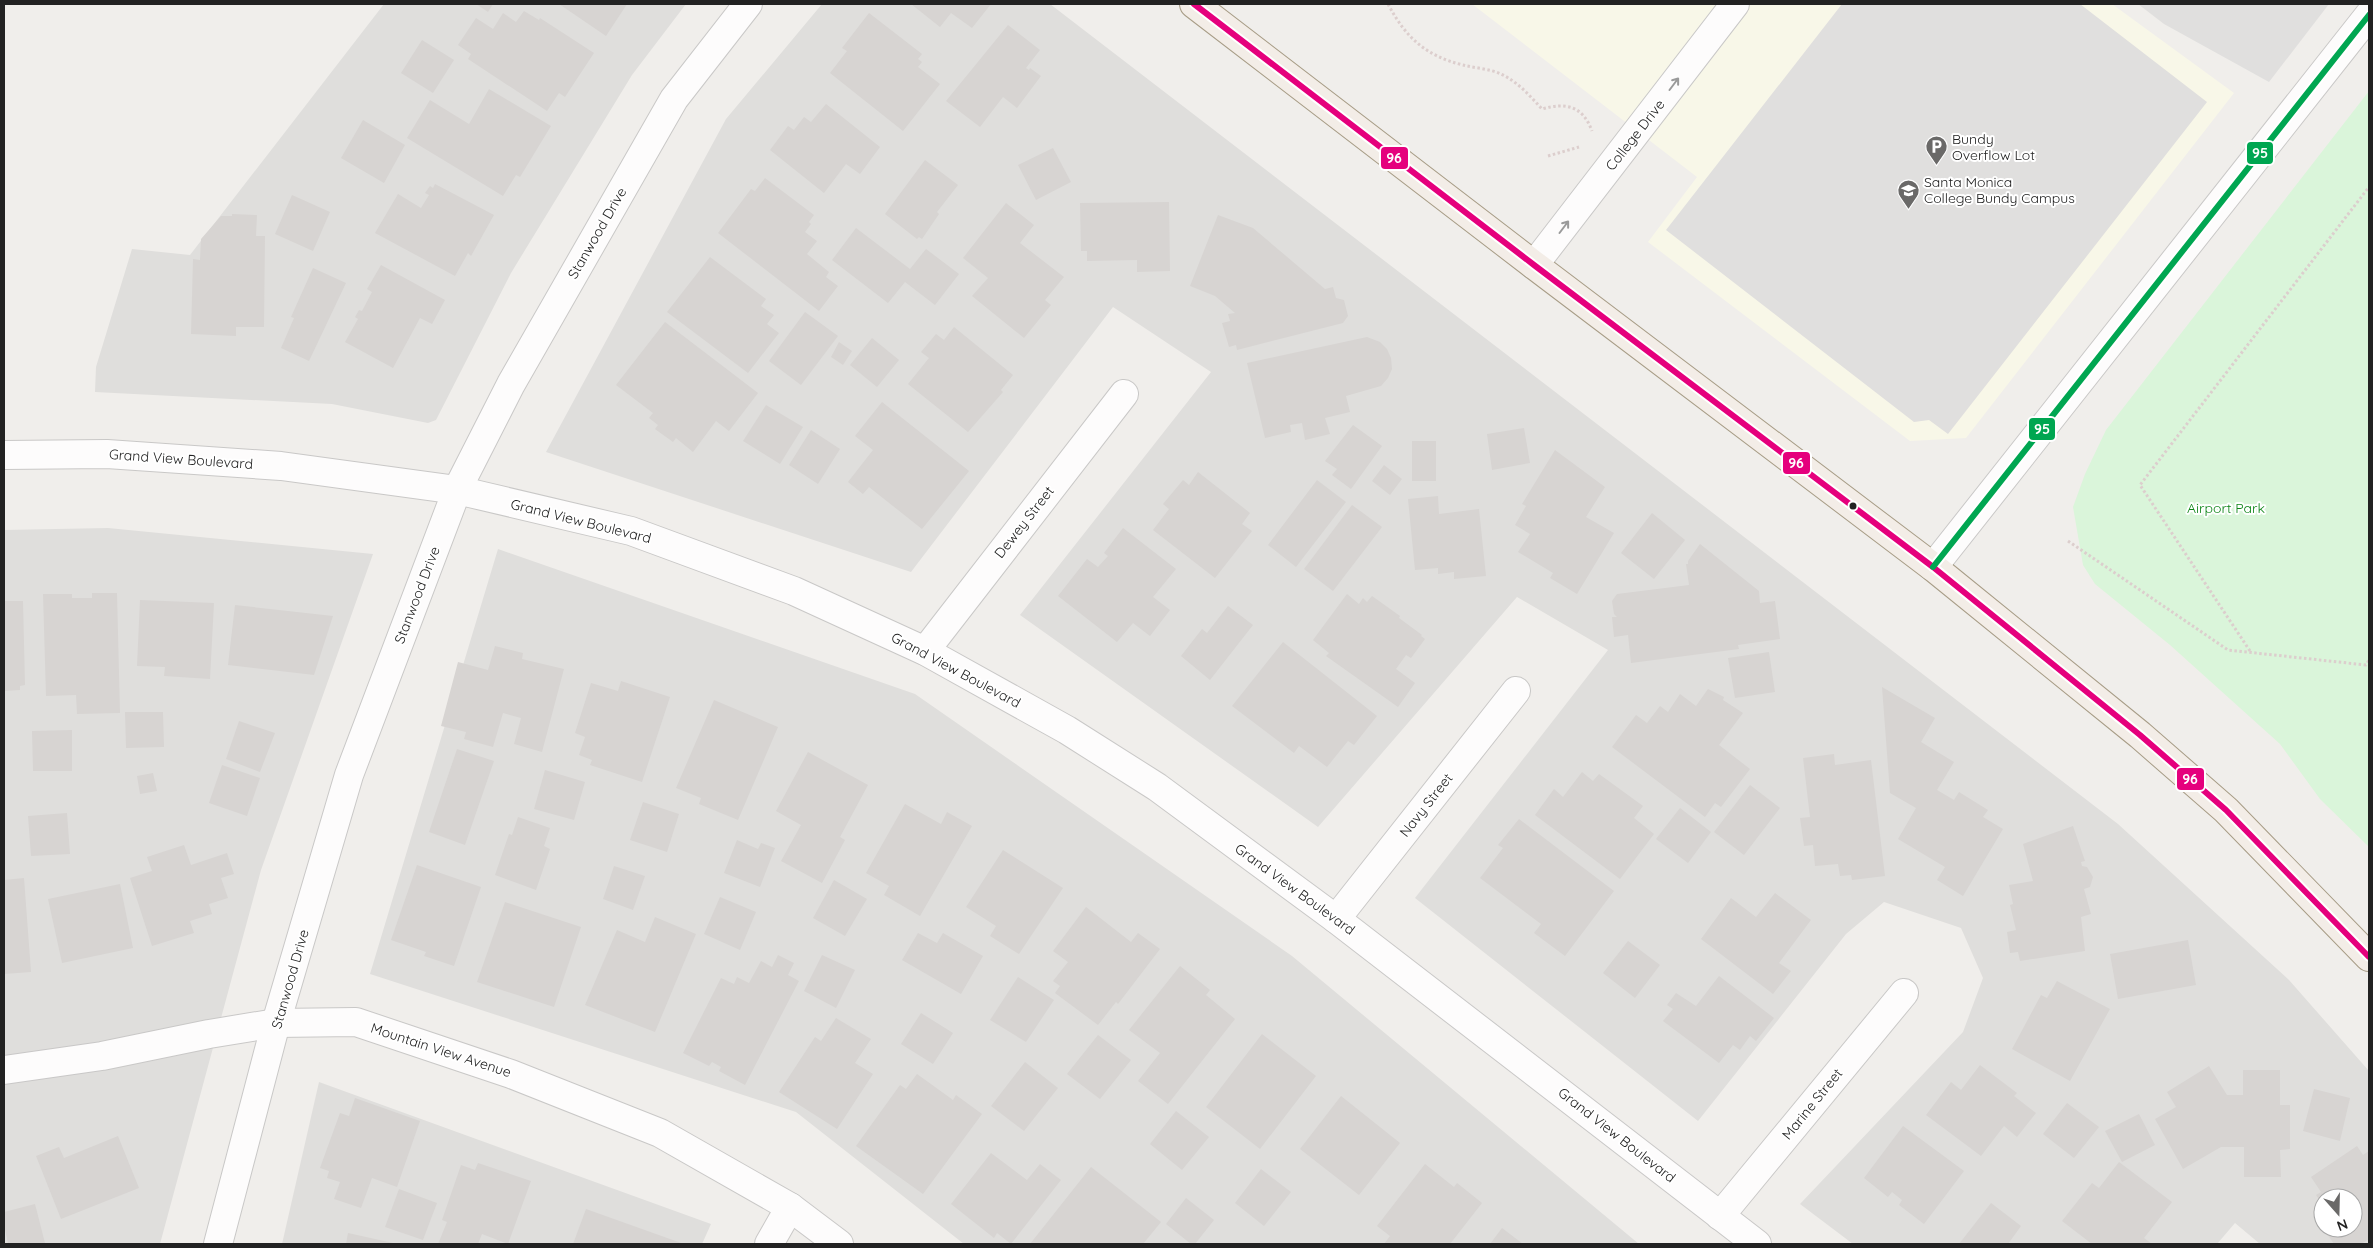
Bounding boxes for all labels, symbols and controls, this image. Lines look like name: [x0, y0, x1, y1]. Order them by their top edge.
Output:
one-way arrow: [1668, 78, 1679, 91]
street label: College Drive: [1602, 96, 1669, 174]
place label: Bundy Overflow Lot: [1952, 130, 2035, 164]
parking icon: Bundy Overflow Lot: [1924, 135, 1948, 166]
line badge: 95: [2246, 141, 2274, 165]
text: 95: [2252, 144, 2268, 162]
line badge: 96: [1380, 146, 1409, 170]
text: 96: [1386, 149, 1402, 167]
place label: Santa Monica College Bundy Campus: [1924, 173, 2075, 207]
school or university icon: Santa Monica College Bundy Campus: [1896, 178, 1920, 209]
street label: Stanwood Drive: [564, 184, 630, 282]
one-way arrow: [1559, 220, 1569, 234]
line badge: 95: [2028, 417, 2056, 441]
text: 95: [2034, 420, 2050, 438]
street label: Grand View Boulevard: [108, 445, 254, 473]
line badge: 96: [1782, 451, 1811, 475]
text: 96: [1788, 454, 1804, 472]
street label: Dewey Street: [990, 482, 1058, 562]
street label: Grand View Boulevard: [509, 495, 653, 547]
park label: Airport Park: [2187, 499, 2265, 517]
unlabelled marker: [1848, 501, 1858, 511]
street label: Stanwood Drive: [390, 544, 444, 646]
street label: Grand View Boulevard: [888, 628, 1024, 712]
line badge: 96: [2176, 767, 2205, 791]
street label: Navy Street: [1396, 769, 1457, 840]
text: 96: [2182, 770, 2198, 788]
street label: Grand View Boulevard: [1231, 839, 1359, 939]
street label: Stanwood Drive: [267, 927, 313, 1031]
street label: Mountain View Avenue: [368, 1019, 514, 1081]
street label: Marine Street: [1778, 1065, 1846, 1143]
street label: Grand View Boulevard: [1555, 1083, 1679, 1187]
north arrow: [2313, 1188, 2363, 1238]
text: N: [2335, 1215, 2350, 1235]

